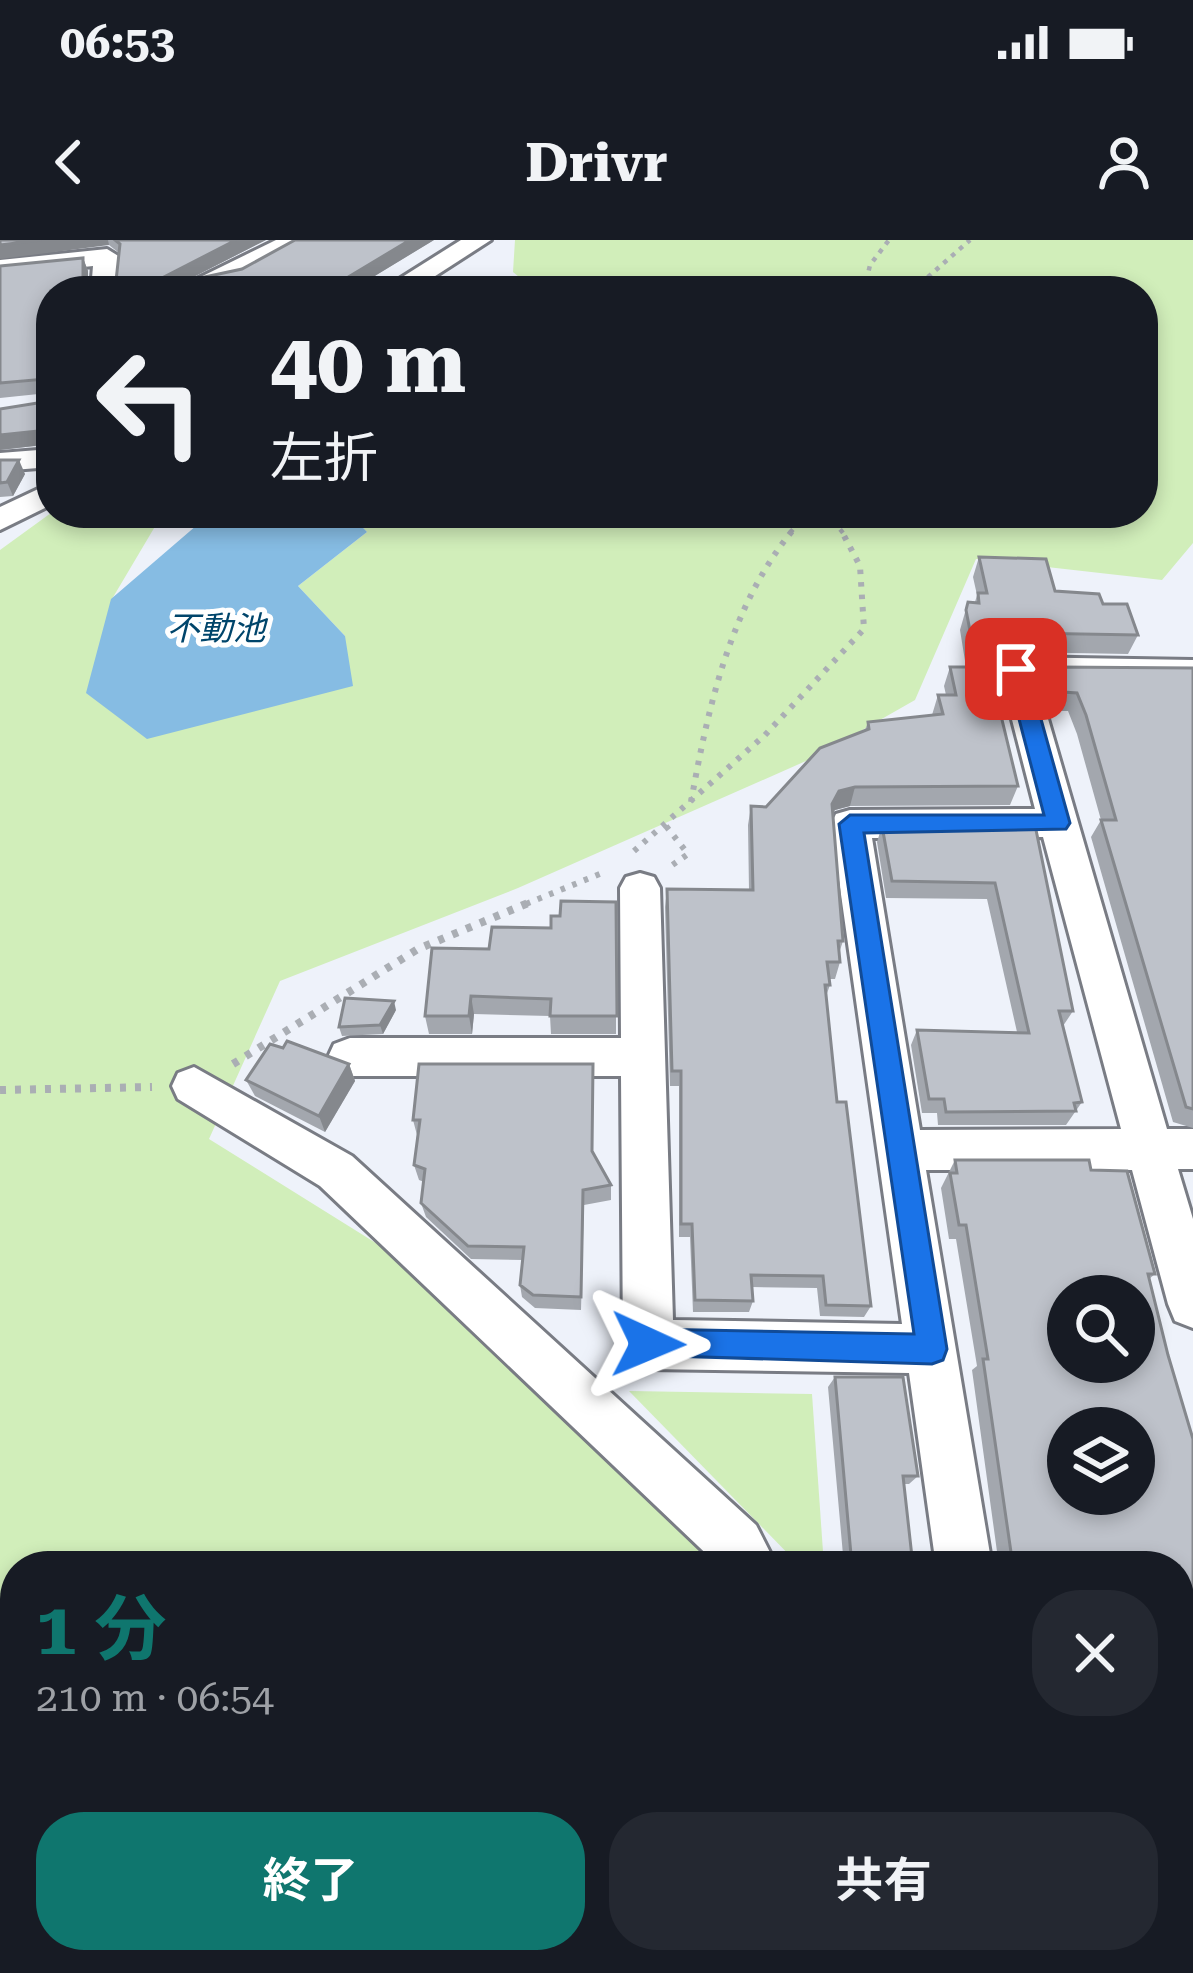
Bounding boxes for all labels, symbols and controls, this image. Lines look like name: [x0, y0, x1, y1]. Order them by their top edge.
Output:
text: 06:53: [60, 16, 175, 69]
icon: back: [36, 129, 102, 195]
icon: person: [1091, 129, 1157, 195]
text: Drivr: [525, 131, 668, 194]
text: 40 m: [270, 314, 466, 412]
icon: left: [72, 324, 228, 480]
text: 左折: [270, 427, 378, 490]
water label: 不動池: [167, 609, 269, 648]
pin: [965, 618, 1067, 720]
icon: arrive: [983, 636, 1049, 702]
map controls: [1047, 1275, 1155, 1515]
button: search: [1047, 1275, 1155, 1383]
position arrow: [585, 1281, 711, 1407]
button: layers: [1047, 1407, 1155, 1515]
text: 1 分: [36, 1587, 167, 1672]
button: close: [1032, 1590, 1158, 1716]
text: 210 m · 06:54: [36, 1675, 274, 1721]
button: 終了: [36, 1812, 585, 1950]
button: 共有: [609, 1812, 1158, 1950]

